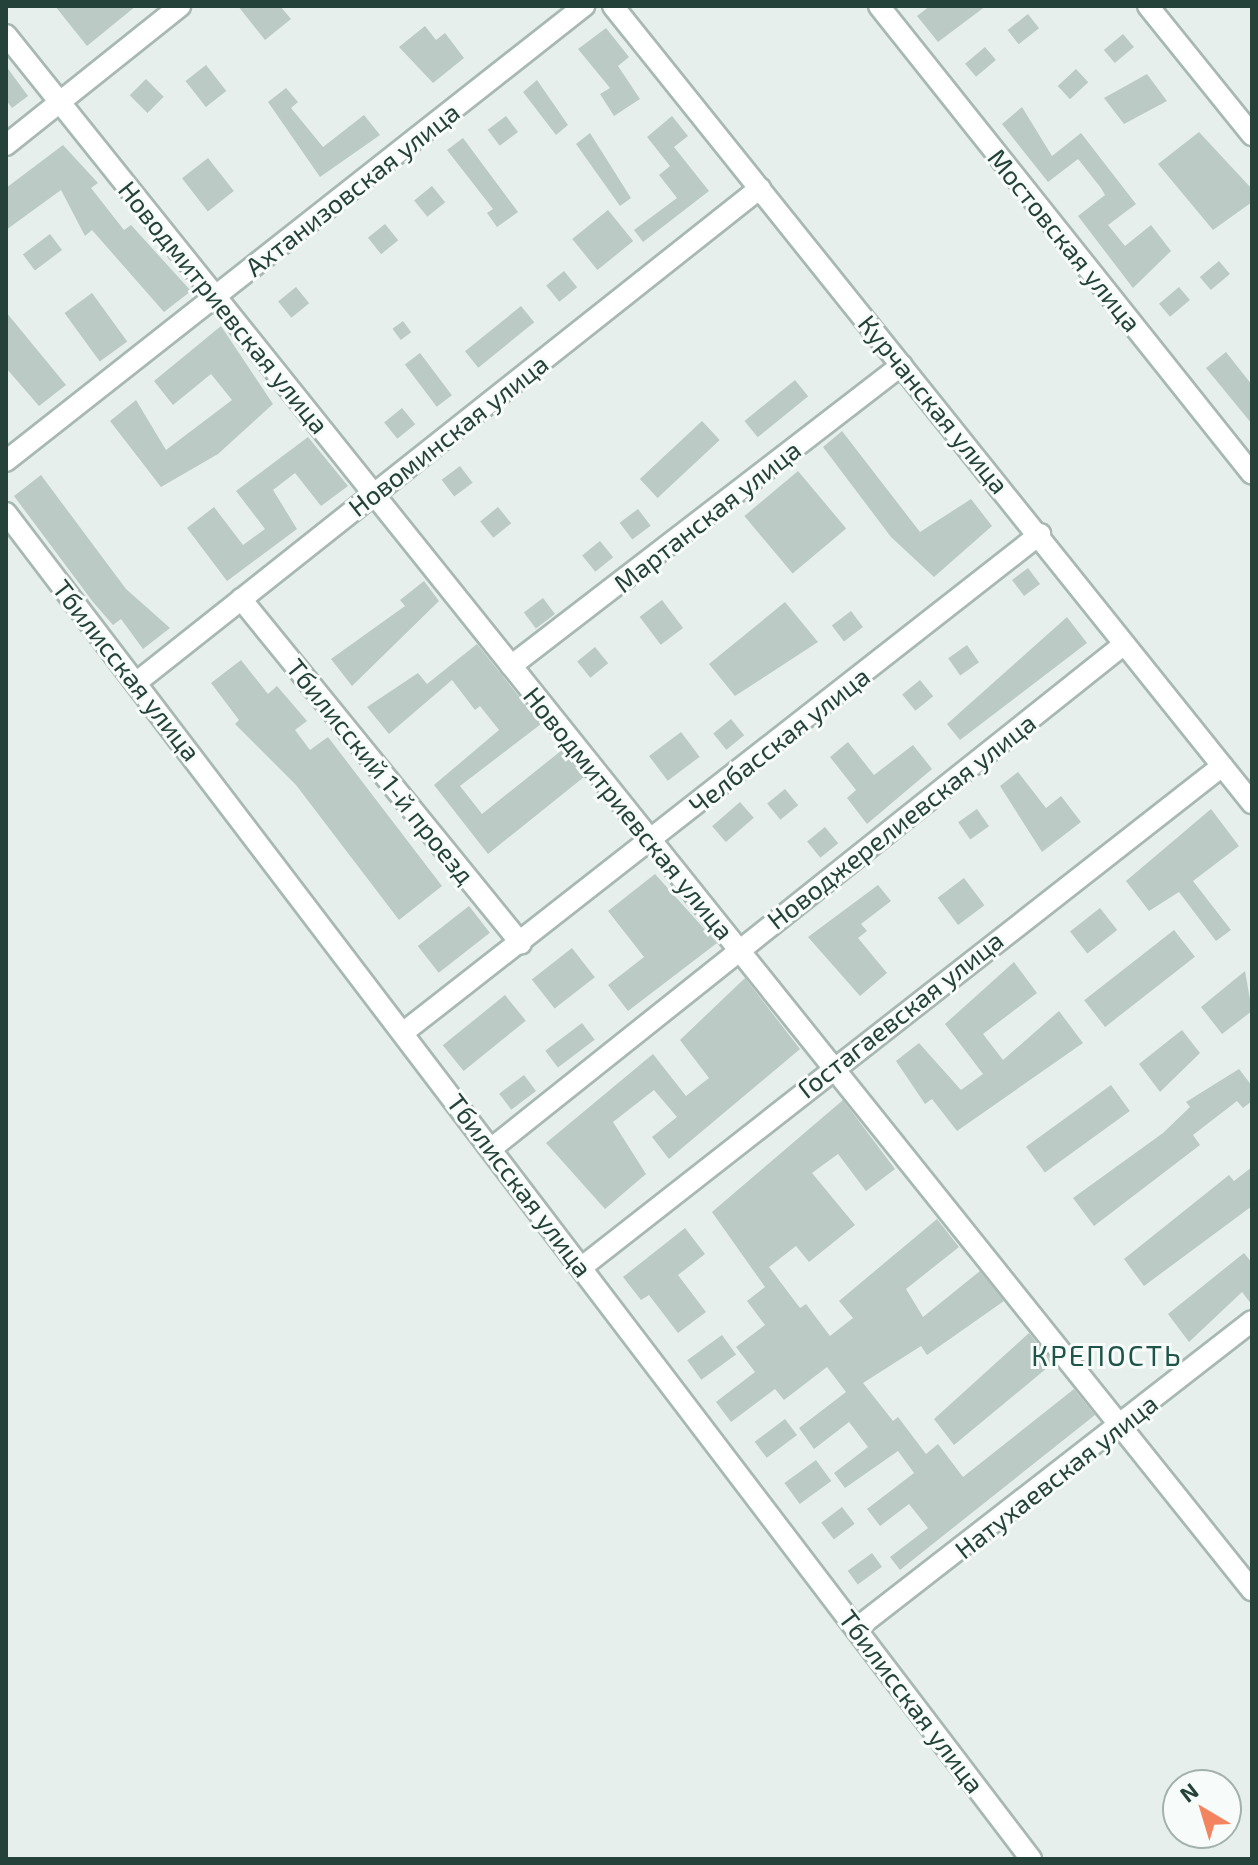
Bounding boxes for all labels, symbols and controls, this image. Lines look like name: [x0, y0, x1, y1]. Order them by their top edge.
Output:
street label: Ахтанизовская улица: [239, 96, 465, 282]
street label: Мостовская улица: [982, 142, 1148, 338]
street label: Новодмитриевская улица: [112, 174, 336, 440]
street label: Курчанская улица: [852, 308, 1016, 500]
street label: Новоминская улица: [342, 347, 554, 523]
street label: Мартанская улица: [608, 433, 806, 599]
street label: Тбилисская улица: [47, 573, 207, 767]
street label: Тбилисский 1-й проезд: [280, 652, 482, 890]
street label: Челбасская улица: [683, 660, 875, 820]
street label: Новодмитриевская улица: [517, 680, 741, 946]
street label: Новоджерелиевская улица: [761, 707, 1041, 935]
street label: Гостагаевская улица: [791, 924, 1009, 1104]
street label: Тбилисская улица: [441, 1087, 599, 1283]
district label: КРЕПОСТЬ: [1031, 1338, 1183, 1372]
street label: Натухаевская улица: [948, 1387, 1164, 1565]
street label: Тбилисская улица: [833, 1603, 991, 1799]
north arrow: [1162, 1769, 1242, 1849]
text: N: [1174, 1777, 1203, 1807]

